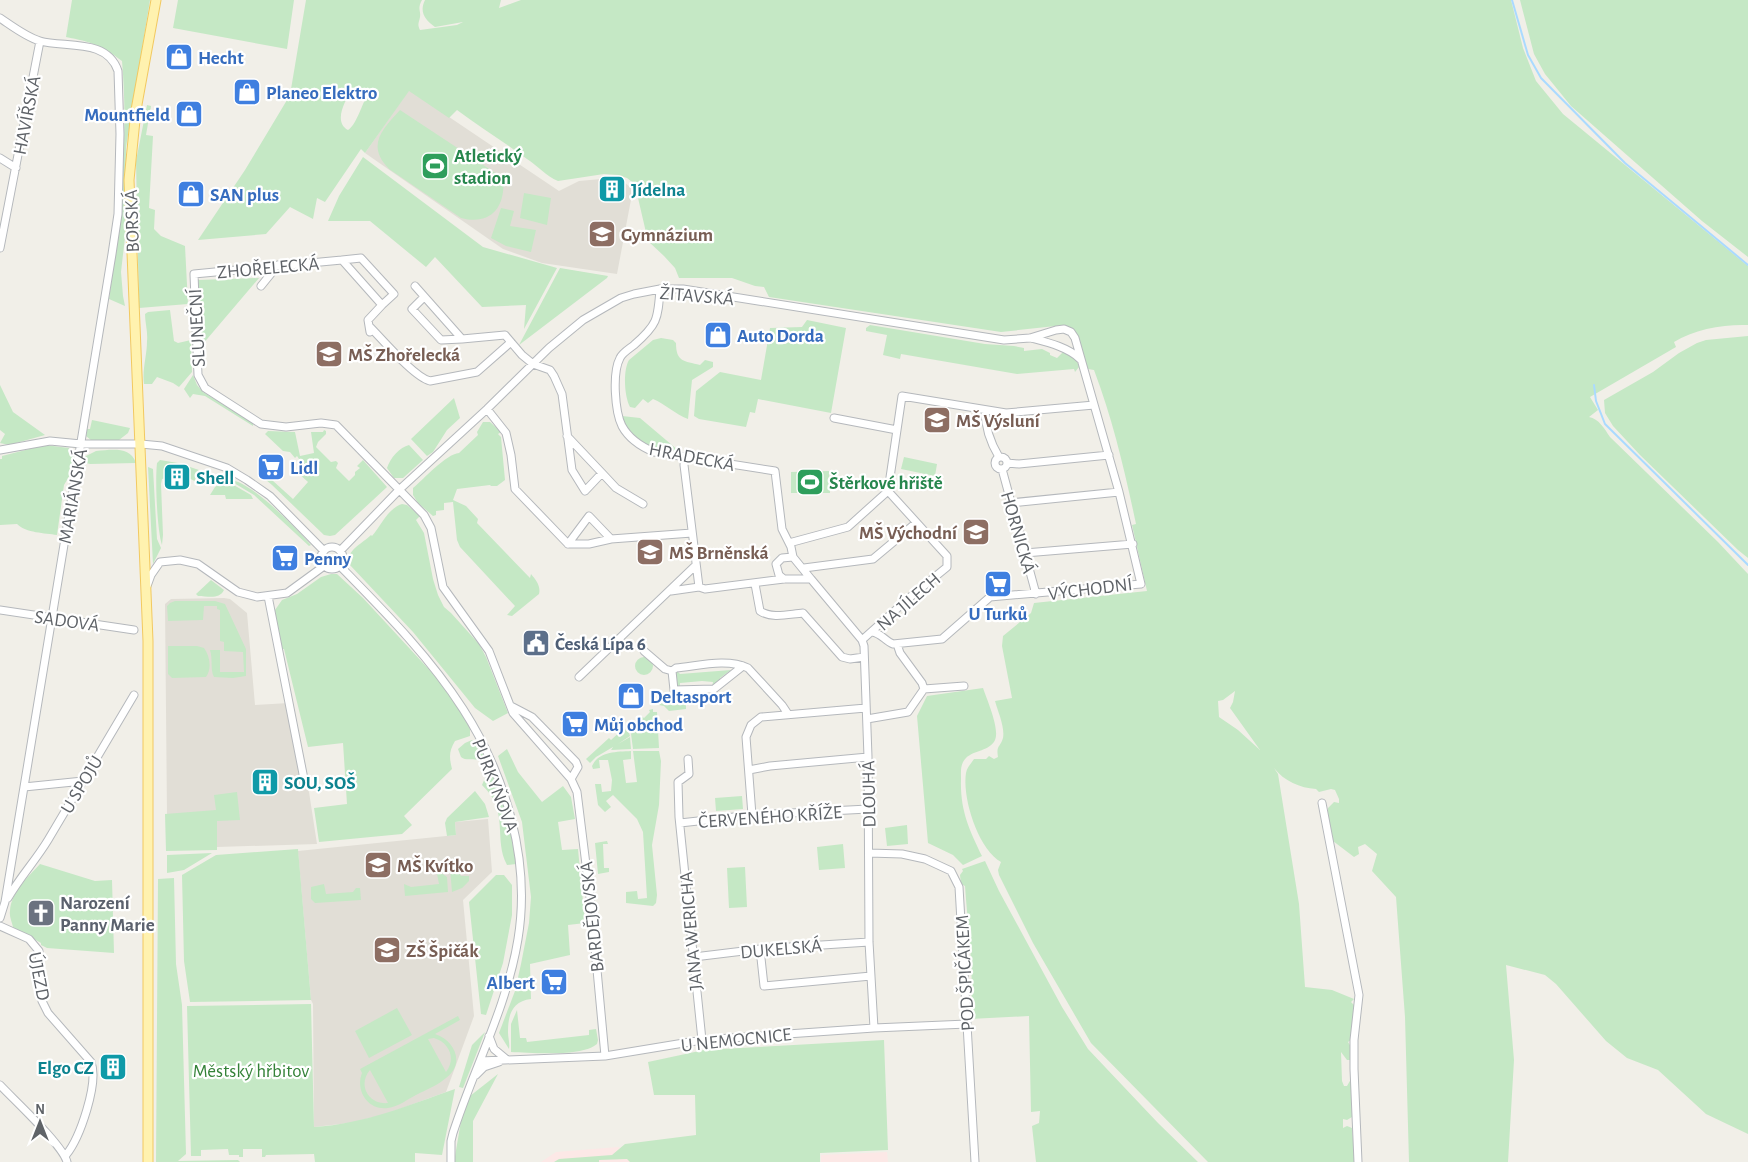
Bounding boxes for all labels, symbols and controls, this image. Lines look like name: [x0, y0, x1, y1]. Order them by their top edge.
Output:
shop icon: Hecht: [164, 42, 194, 72]
place label: Hecht: [198, 49, 244, 68]
street label: HAVÍŘSKÁ: [9, 74, 44, 156]
shop icon: Planeo Elektro: [232, 77, 262, 107]
place label: Planeo Elektro: [266, 84, 377, 103]
shop icon: Mountfield: [174, 99, 204, 129]
place label: Mountfield: [84, 106, 170, 125]
place label: Atletický stadion: [454, 147, 522, 188]
sports icon: Atletický stadion: [420, 151, 450, 181]
building icon: Jídelna: [597, 174, 627, 204]
shop icon: SAN plus: [176, 179, 206, 209]
place label: Jídelna: [631, 181, 685, 200]
place label: SAN plus: [210, 186, 279, 205]
street label: BORSKÁ: [120, 189, 143, 253]
school or university icon: Gymnázium: [587, 219, 617, 249]
place label: Gymnázium: [621, 226, 713, 245]
street label: ZHOŘELECKÁ: [216, 253, 320, 282]
street label: ŽITAVSKÁ: [659, 282, 735, 309]
street label: SLUNEČNÍ: [184, 287, 209, 368]
shop icon: Auto Dorda: [703, 320, 733, 350]
place label: Auto Dorda: [737, 327, 824, 346]
school or university icon: MŠ Zhořelecká: [314, 339, 344, 369]
place label: MŠ Zhořelecká: [348, 344, 460, 365]
school or university icon: MŠ Výsluní: [922, 405, 952, 435]
place label: MŠ Výsluní: [956, 410, 1041, 431]
street label: HRADECKÁ: [647, 438, 737, 475]
street label: MARIÁNSKÁ: [54, 447, 91, 545]
supermarket icon: Lidl: [256, 452, 286, 482]
place label: Lidl: [290, 459, 318, 478]
building icon: Shell: [162, 462, 192, 492]
sports icon: Štěrkové hřiště: [795, 467, 825, 497]
place label: Shell: [196, 469, 234, 488]
place label: Štěrkové hřiště: [829, 472, 943, 493]
street label: HORNICKÁ: [997, 489, 1040, 576]
school or university icon: MŠ Východní: [961, 517, 991, 547]
place label: MŠ Východní: [859, 522, 958, 543]
school or university icon: MŠ Brněnská: [635, 537, 665, 567]
place label: MŠ Brněnská: [669, 542, 769, 563]
supermarket icon: Penny: [270, 543, 300, 573]
place label: Penny: [304, 550, 352, 569]
street label: NA JÍLECH: [872, 568, 945, 635]
supermarket icon: U Turků: [983, 569, 1013, 599]
street label: VÝCHODNÍ: [1047, 573, 1134, 604]
place label: U Turků: [969, 605, 1028, 624]
street label: SADOVÁ: [33, 606, 101, 635]
public building icon: Česká Lípa 6: [521, 628, 551, 658]
place label: Česká Lípa 6: [555, 633, 646, 654]
shop icon: Deltasport: [616, 681, 646, 711]
place label: Deltasport: [650, 688, 732, 707]
supermarket icon: Můj obchod: [560, 709, 590, 739]
place label: Můj obchod: [594, 716, 683, 735]
street label: PURKYŇOVA: [468, 735, 523, 835]
street label: U SPOJŮ: [56, 752, 107, 817]
street label: DLOUHÁ: [857, 760, 880, 828]
building icon: SOU, SOŠ: [250, 767, 280, 797]
place label: SOU, SOŠ: [284, 772, 356, 793]
street label: ČERVENÉHO KŘÍŽE: [697, 801, 843, 832]
school or university icon: MŠ Kvítko: [363, 850, 393, 880]
place label: MŠ Kvítko: [397, 855, 473, 876]
street label: BARDĚJOVSKÁ: [575, 861, 608, 973]
street label: JANA WERICHA: [677, 871, 706, 991]
place label: Narození Panny Marie: [60, 894, 155, 935]
church icon: Narození Panny Marie: [26, 898, 56, 928]
street label: POD ŠPIČÁKEM: [951, 914, 978, 1032]
street label: DUKELSKÁ: [739, 934, 823, 963]
school or university icon: ZŠ Špičák: [372, 935, 402, 965]
place label: ZŠ Špičák: [406, 940, 479, 961]
street label: ÚJEZD: [25, 950, 55, 1002]
supermarket icon: Albert: [539, 967, 569, 997]
place label: Albert: [486, 974, 536, 993]
street label: U NEMOCNICE: [680, 1025, 792, 1056]
building icon: Elgo CZ: [98, 1052, 128, 1082]
place label: Elgo CZ: [37, 1059, 94, 1078]
park label: Městský hřbitov: [193, 1062, 309, 1081]
north arrow: [15, 1097, 65, 1147]
text: N: [35, 1103, 45, 1117]

